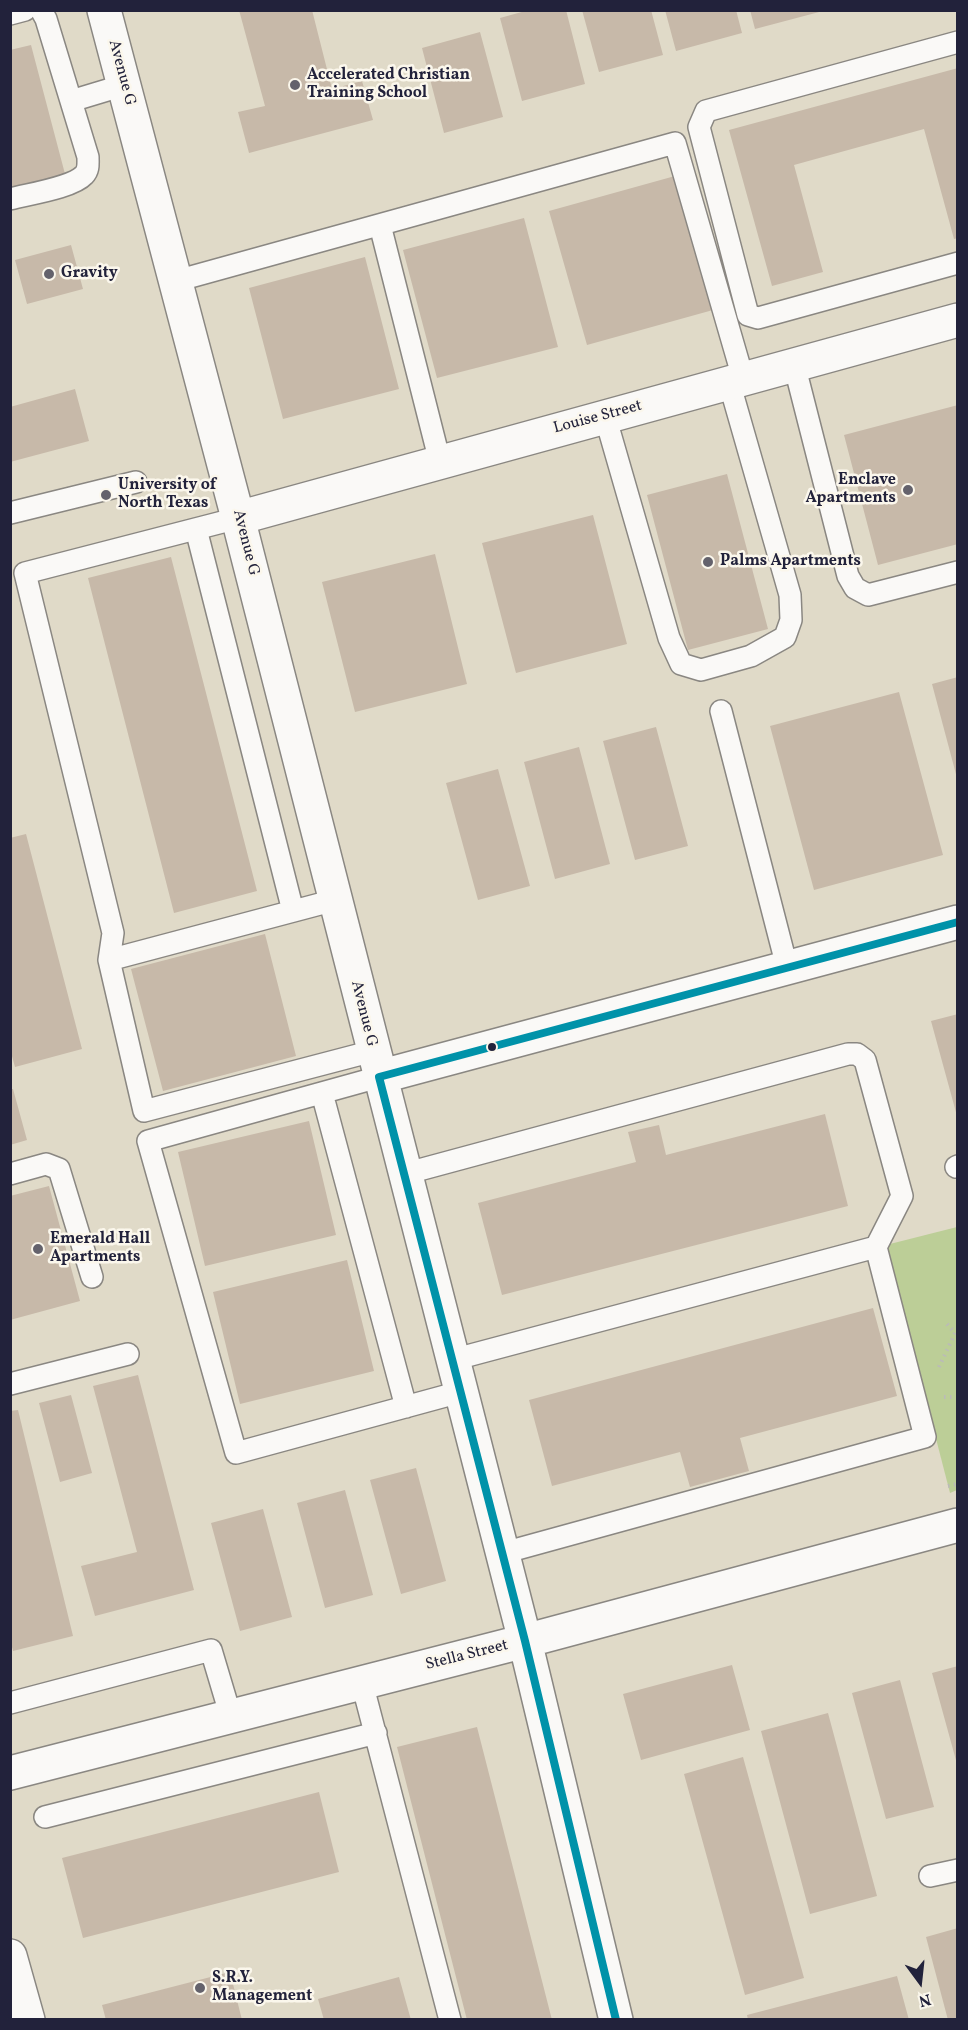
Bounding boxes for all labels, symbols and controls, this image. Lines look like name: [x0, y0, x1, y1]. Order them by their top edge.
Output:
street label: Avenue G: [103, 38, 139, 108]
place label: Accelerated Christian Training School: [307, 66, 470, 104]
marker: Accelerated Christian Training School: [288, 78, 302, 92]
place label: Gravity: [61, 264, 118, 284]
marker: Gravity: [42, 267, 56, 281]
street label: Louise Street: [552, 397, 644, 439]
place label: Enclave Apartments: [806, 471, 896, 509]
place label: University of North Texas: [118, 476, 216, 514]
marker: Enclave Apartments: [901, 483, 915, 497]
marker: University of North Texas: [99, 488, 113, 502]
street label: Avenue G: [228, 508, 262, 578]
place label: Palms Apartments: [720, 552, 861, 572]
marker: Palms Apartments: [701, 555, 715, 569]
street label: Avenue G: [346, 979, 380, 1049]
unlabelled marker: [486, 1041, 498, 1053]
place label: Emerald Hall Apartments: [50, 1230, 150, 1268]
marker: Emerald Hall Apartments: [31, 1242, 45, 1256]
street label: Stella Street: [424, 1636, 510, 1676]
north arrow: [890, 1952, 950, 2012]
place label: S.R.Y. Management: [212, 1969, 312, 2007]
marker: S.R.Y. Management: [193, 1981, 207, 1995]
text: N: [916, 1987, 933, 2012]

